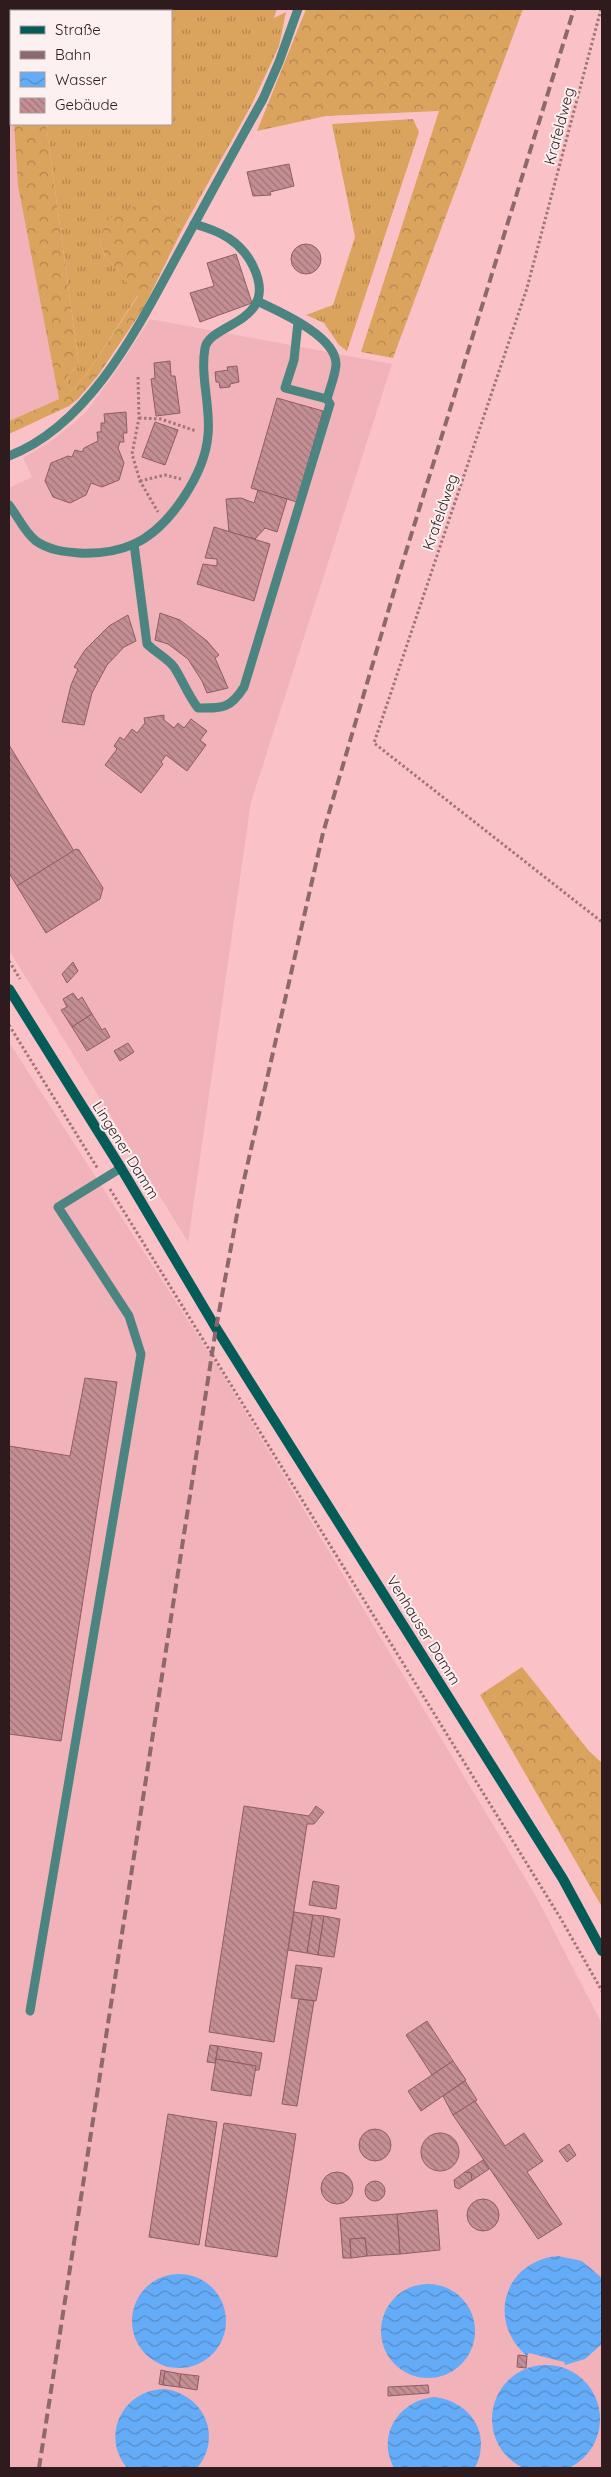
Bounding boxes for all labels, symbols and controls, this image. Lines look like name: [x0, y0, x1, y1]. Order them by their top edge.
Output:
legend: [10, 10, 172, 125]
text: Straße: [55, 20, 101, 39]
text: Bahn: [55, 45, 91, 64]
text: Wasser: [55, 70, 107, 89]
street label: Krafeldweg: [540, 85, 578, 167]
text: Gebäude: [55, 95, 118, 114]
street label: Krafeldweg: [418, 471, 462, 553]
street label: Lingener Damm: [88, 1098, 164, 1202]
street label: Venhauser Damm: [383, 1572, 465, 1688]

